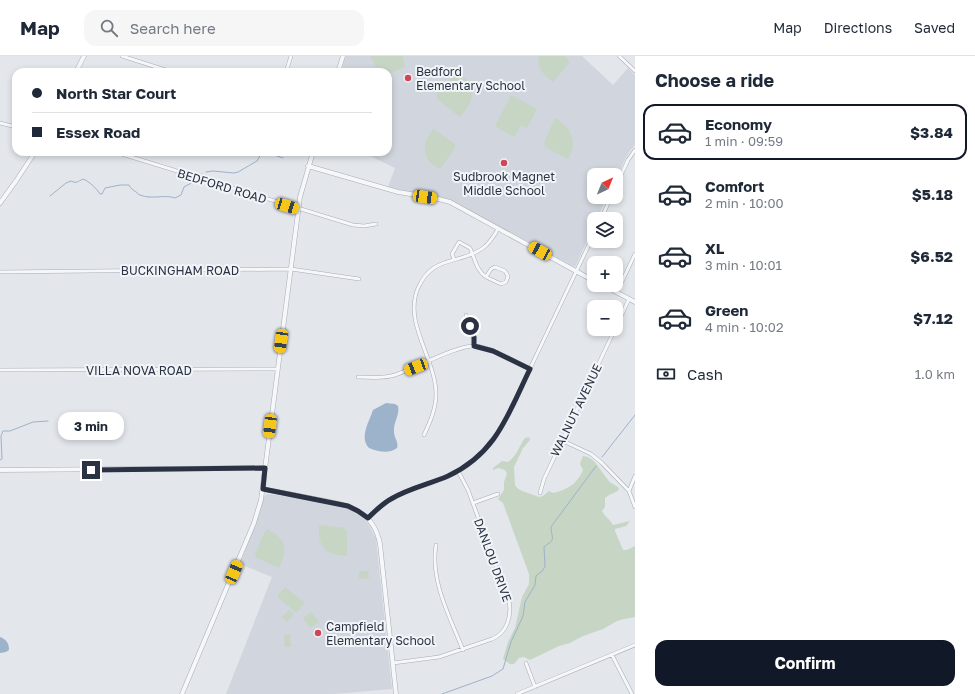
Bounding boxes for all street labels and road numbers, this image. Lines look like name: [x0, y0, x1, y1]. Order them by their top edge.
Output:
street label: BEDFORD ROAD: [176, 165, 268, 207]
street label: BUCKINGHAM ROAD: [121, 263, 239, 278]
street label: WALNUT AVENUE: [547, 361, 605, 459]
street label: VILLA NOVA ROAD: [86, 363, 192, 378]
street label: DANLOU DRIVE: [471, 516, 515, 604]

